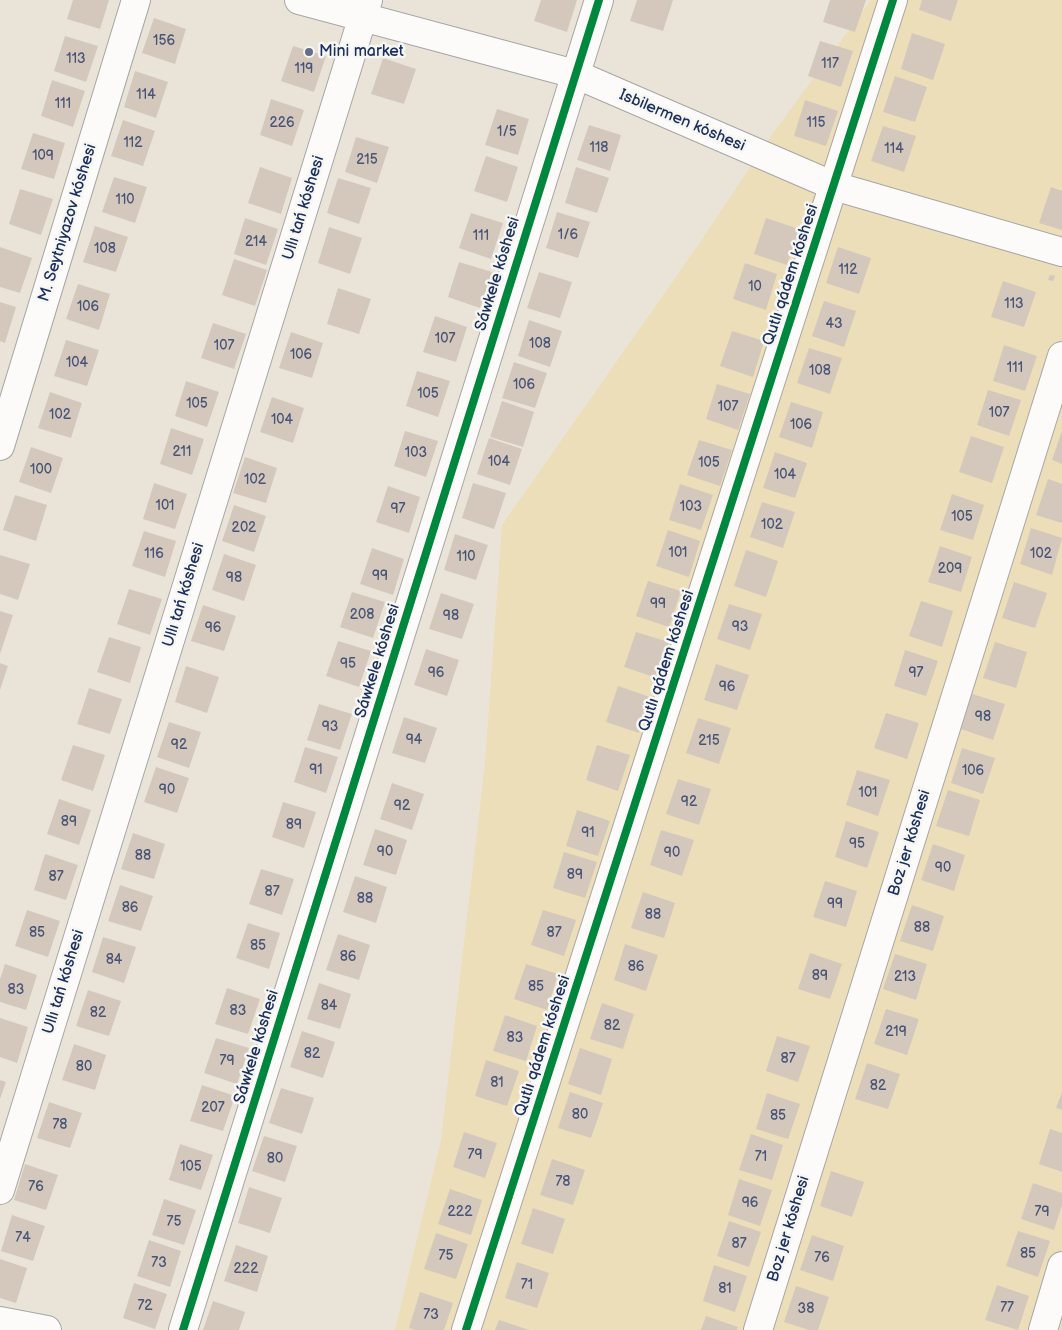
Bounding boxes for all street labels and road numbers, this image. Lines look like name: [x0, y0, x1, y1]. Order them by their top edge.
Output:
street label: Isbilermen kóshesi: [616, 86, 748, 156]
street label: M. Seytniyazov kóshesi: [35, 142, 101, 304]
street label: Ullı tań kóshesi: [279, 154, 329, 262]
street label: Qutlı qádem kóshesi: [759, 202, 823, 348]
street label: Sáwkele kóshesi: [472, 215, 524, 333]
street label: Ullı tań kóshesi: [159, 541, 209, 649]
street label: Qutlı qádem kóshesi: [635, 588, 699, 734]
street label: Sáwkele kóshesi: [352, 602, 404, 720]
street label: Boz jer kóshesi: [885, 788, 935, 898]
street label: Ullı tań kóshesi: [39, 928, 89, 1036]
street label: Qutlı qádem kóshesi: [511, 973, 575, 1119]
street label: Sáwkele kóshesi: [231, 988, 283, 1106]
street label: Boz jer kóshesi: [764, 1174, 814, 1284]

